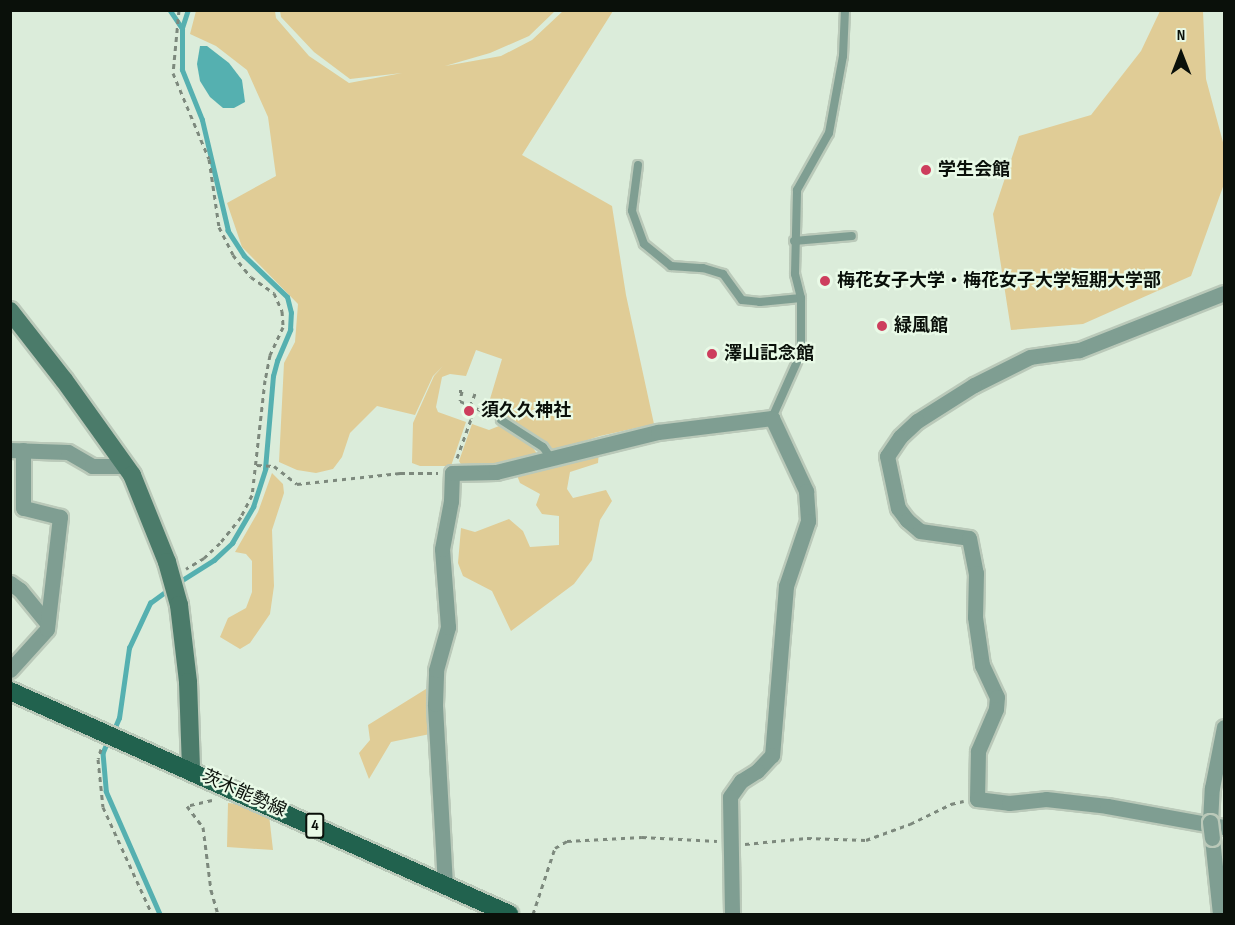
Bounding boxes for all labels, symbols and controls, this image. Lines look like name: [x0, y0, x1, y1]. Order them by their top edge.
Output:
north arrow: [1151, 24, 1211, 84]
text: N: [1177, 26, 1185, 45]
place label: 学生会館: [938, 159, 1010, 181]
marker: 学生会館: [919, 163, 933, 177]
place label: 梅花女子大学・梅花女子大学短期大学部: [837, 270, 1161, 292]
marker: 梅花女子大学・梅花女子大学短期大学部: [818, 274, 832, 288]
place label: 緑風館: [894, 315, 948, 337]
marker: 緑風館: [875, 319, 889, 333]
place label: 澤山記念館: [724, 343, 814, 365]
marker: 澤山記念館: [705, 347, 719, 361]
place label: 須久久神社: [481, 400, 571, 422]
marker: 須久久神社: [462, 404, 476, 418]
street label: 茨木能勢線: [198, 766, 290, 822]
road number: 4: [304, 813, 326, 839]

